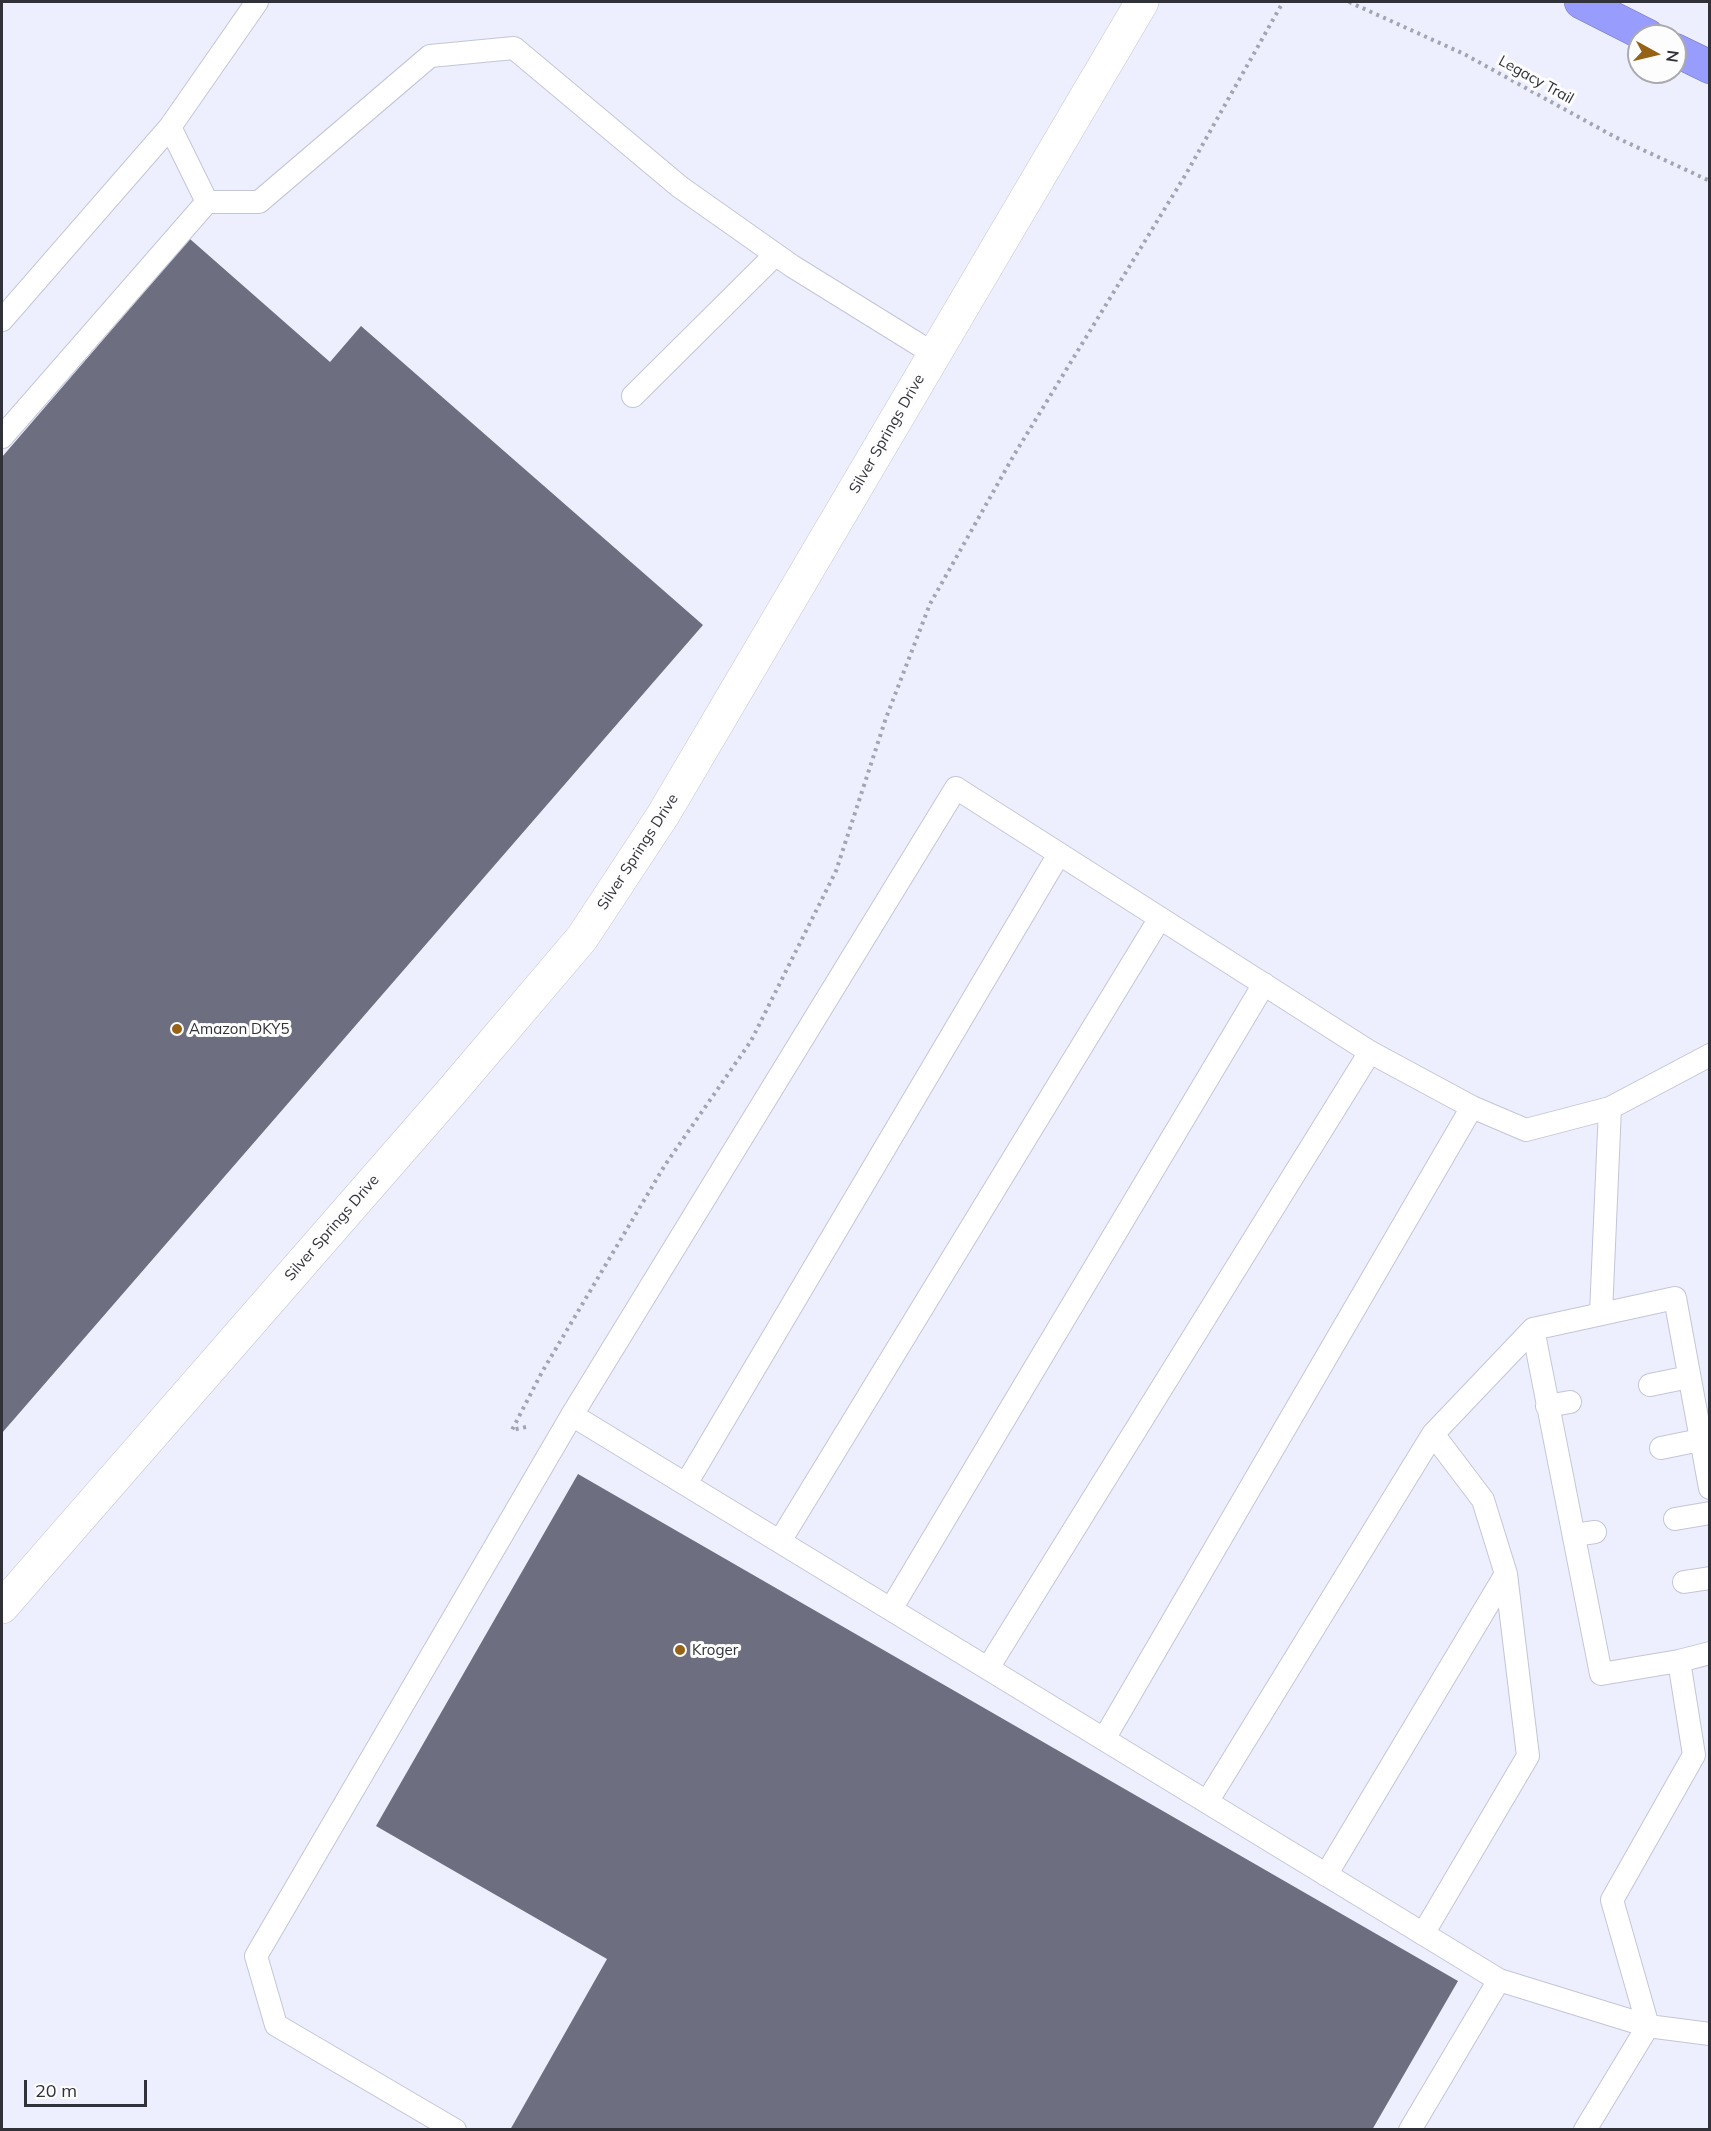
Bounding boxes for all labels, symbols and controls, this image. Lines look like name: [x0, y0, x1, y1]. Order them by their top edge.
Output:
north arrow: [1627, 24, 1687, 84]
text: N: [1662, 49, 1684, 64]
street label: Legacy Trail: [1495, 52, 1577, 108]
street label: Silver Springs Drive: [846, 371, 928, 497]
street label: Silver Springs Drive: [594, 791, 682, 913]
place label: Amazon DKY5: [189, 1020, 289, 1038]
marker: Amazon DKY5: [170, 1022, 184, 1036]
street label: Silver Springs Drive: [281, 1171, 383, 1285]
place label: Kroger: [692, 1641, 738, 1659]
marker: Kroger: [673, 1643, 687, 1657]
scale bar: [27, 2068, 150, 2106]
text: 20 m: [35, 2079, 77, 2102]

